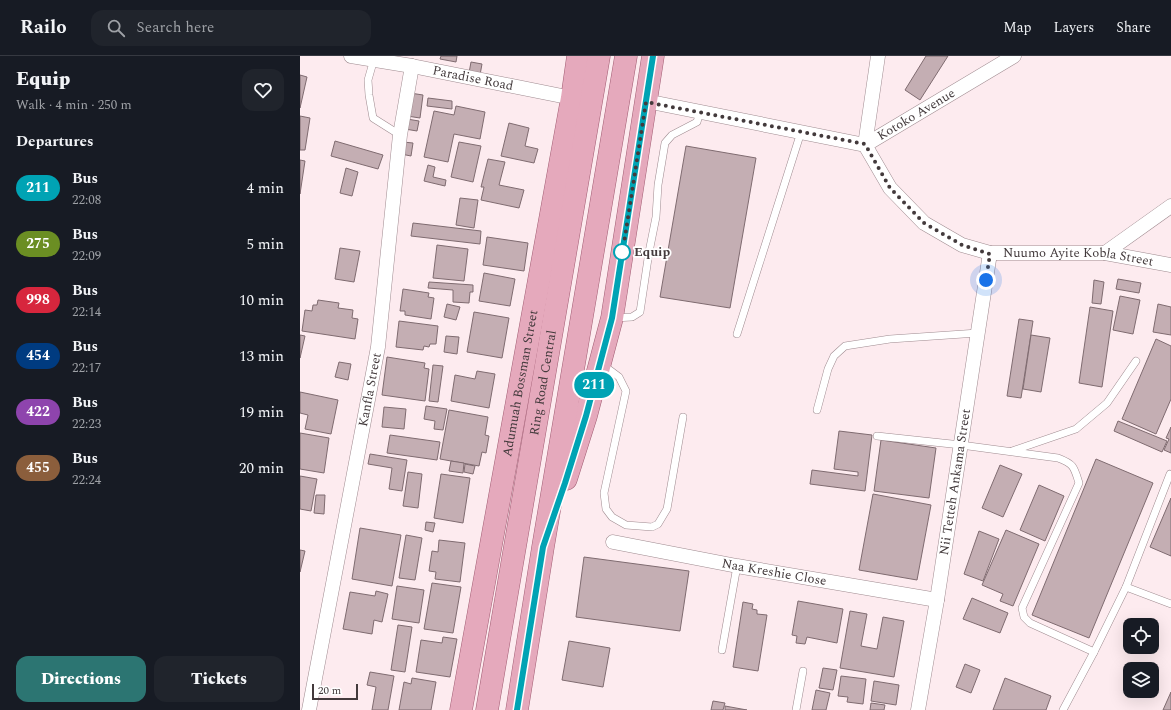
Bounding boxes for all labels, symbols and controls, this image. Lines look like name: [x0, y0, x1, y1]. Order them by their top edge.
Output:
search box: [91, 10, 371, 46]
text: Railo: [20, 13, 67, 42]
text: Search here: [137, 16, 214, 39]
icon: search: [105, 17, 127, 39]
text: Map: [1003, 17, 1032, 38]
text: Layers: [1054, 17, 1094, 38]
text: Share: [1116, 17, 1151, 38]
street label: Paradise Road: [431, 60, 515, 96]
text: Equip: [16, 65, 70, 94]
button: heart: [242, 69, 284, 111]
street label: Kotoko Avenue: [873, 83, 959, 146]
text: Walk · 4 min · 250 m: [16, 95, 132, 115]
text: Departures: [16, 130, 94, 153]
text: Bus: [72, 167, 98, 190]
text: 211: [26, 177, 50, 198]
text: 4 min: [246, 177, 284, 200]
text: 22:08: [72, 190, 101, 210]
text: Bus: [72, 223, 98, 246]
text: 275: [26, 233, 50, 254]
text: 5 min: [246, 233, 284, 256]
place label: Equip: [634, 242, 670, 262]
marker: Equip: [613, 243, 631, 261]
street label: Nuumo Ayite Kobla Street: [1003, 243, 1155, 272]
text: 22:09: [72, 246, 101, 266]
your location: [976, 270, 996, 290]
text: Bus: [72, 279, 98, 302]
text: 998: [26, 289, 50, 310]
text: 10 min: [239, 289, 284, 312]
text: 22:14: [72, 302, 101, 322]
street label: Adumuah Bossman Street: [497, 308, 543, 458]
street label: Ring Road Central: [524, 328, 562, 437]
text: Bus: [72, 335, 98, 358]
text: 454: [26, 345, 50, 366]
text: 13 min: [239, 345, 284, 368]
street label: Kanfla Street: [353, 351, 387, 428]
text: 22:17: [72, 358, 101, 378]
line badge: 211: [571, 372, 617, 398]
text: 211: [582, 374, 606, 395]
text: Bus: [72, 391, 98, 414]
text: 422: [26, 401, 50, 422]
text: 19 min: [239, 401, 284, 424]
street label: Nii Tetteh Ankama Street: [934, 407, 976, 557]
text: 22:23: [72, 414, 101, 434]
text: Bus: [72, 447, 98, 470]
text: 455: [26, 457, 50, 478]
text: 20 min: [239, 457, 284, 480]
text: 22:24: [72, 470, 101, 490]
street label: Naa Kreshie Close: [720, 553, 828, 591]
map controls: [1123, 618, 1159, 698]
button: locate: [1123, 618, 1159, 654]
button: Directions: [16, 656, 146, 702]
button: Tickets: [154, 656, 284, 702]
button: layers: [1123, 662, 1159, 698]
scale bar: [312, 682, 358, 701]
text: 20 m: [318, 682, 341, 699]

